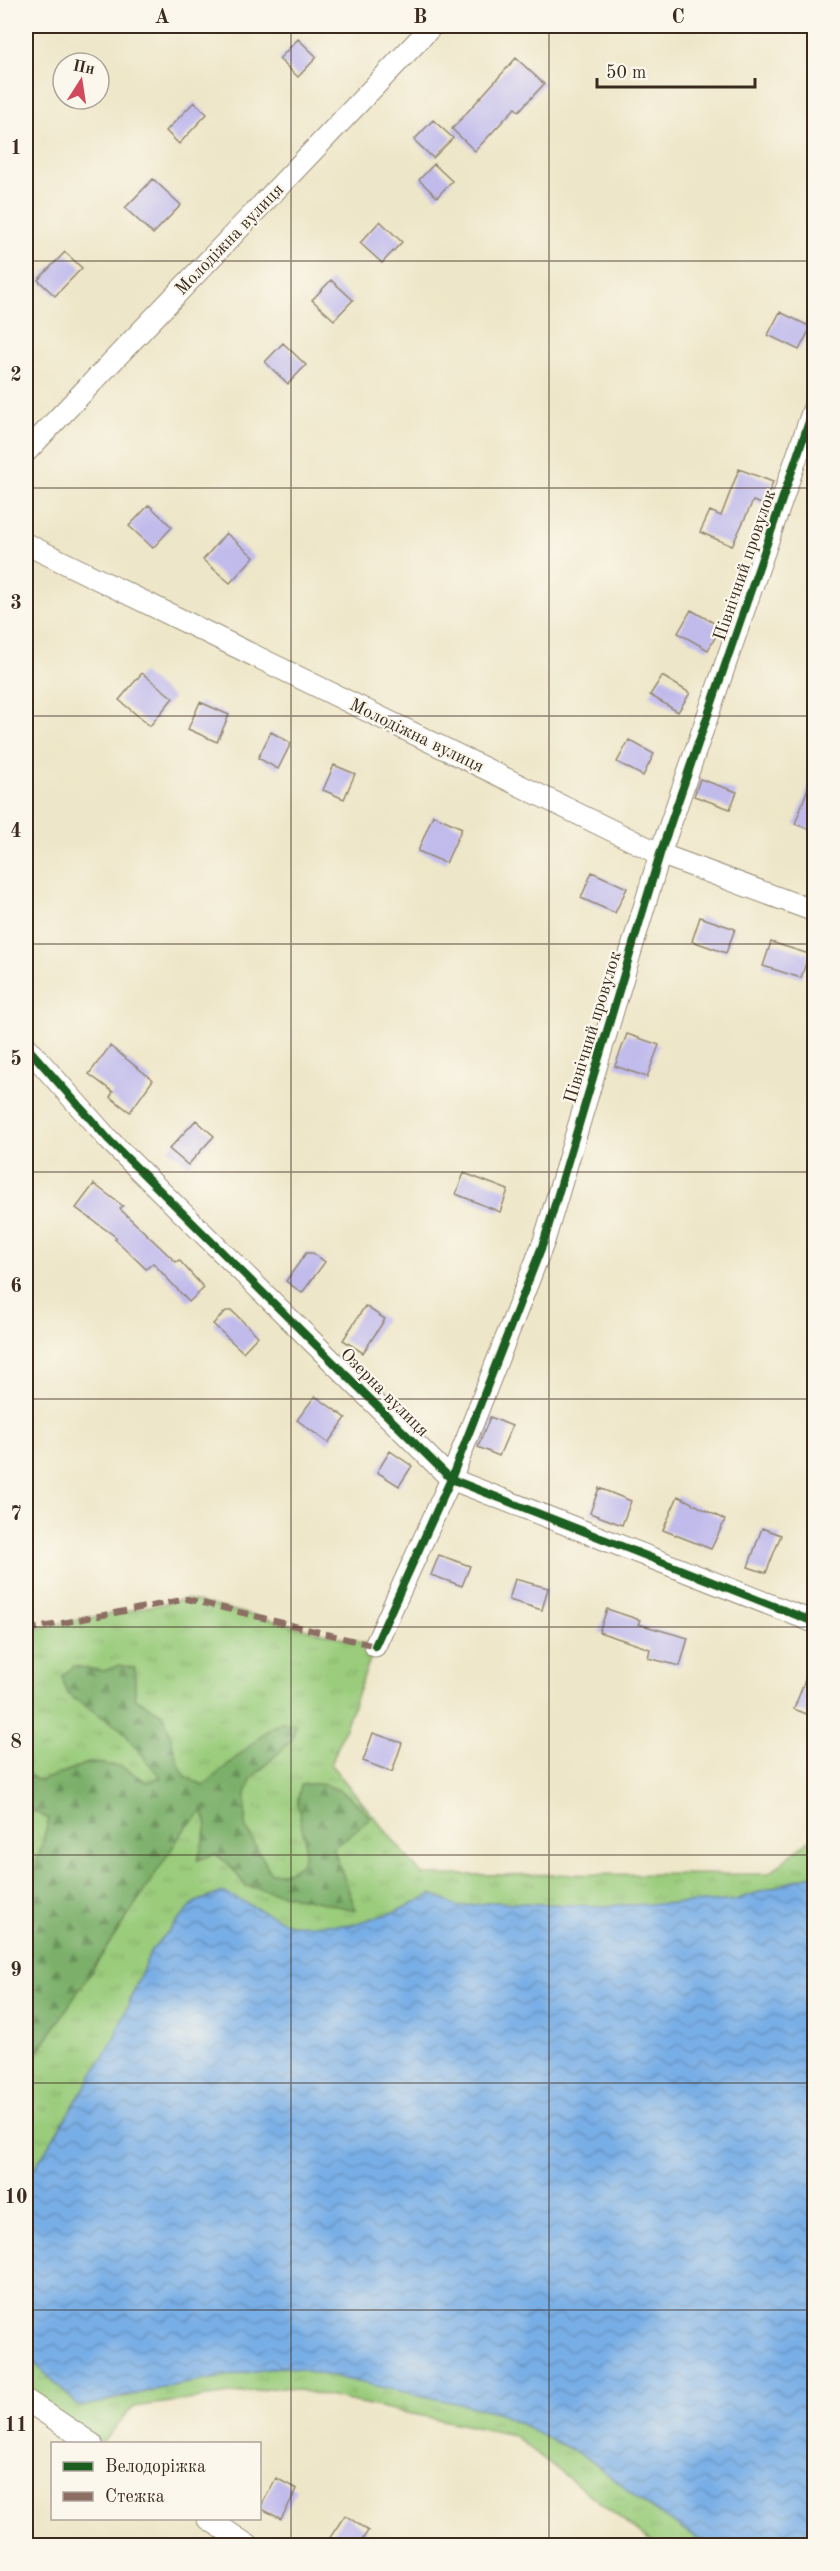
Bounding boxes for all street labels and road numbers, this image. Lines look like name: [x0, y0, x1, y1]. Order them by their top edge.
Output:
street label: Молодіжна вулиця: [172, 181, 287, 299]
street label: Північний провулок: [711, 488, 779, 643]
street label: Молодіжна вулиця: [347, 696, 487, 776]
street label: Північний провулок: [561, 949, 625, 1105]
street label: Озерна вулиця: [337, 1345, 432, 1440]

